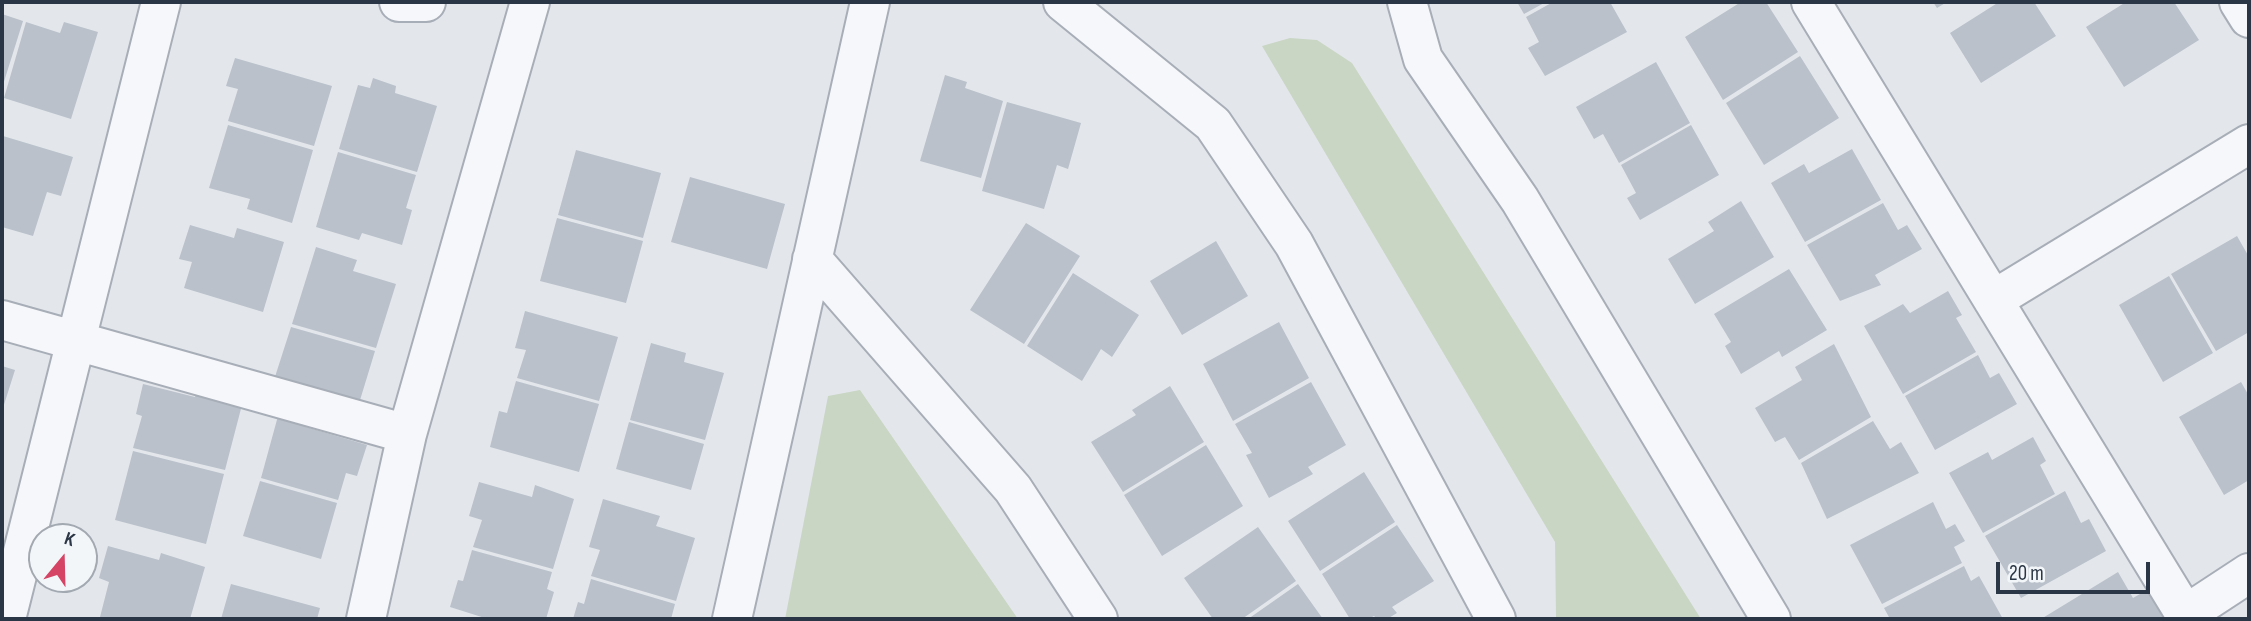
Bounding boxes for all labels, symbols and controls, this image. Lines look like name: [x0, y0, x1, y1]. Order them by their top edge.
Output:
north arrow: [28, 523, 98, 593]
text: K: [61, 527, 78, 552]
scale bar: [1999, 548, 2153, 592]
text: 20 m: [2009, 561, 2044, 586]

